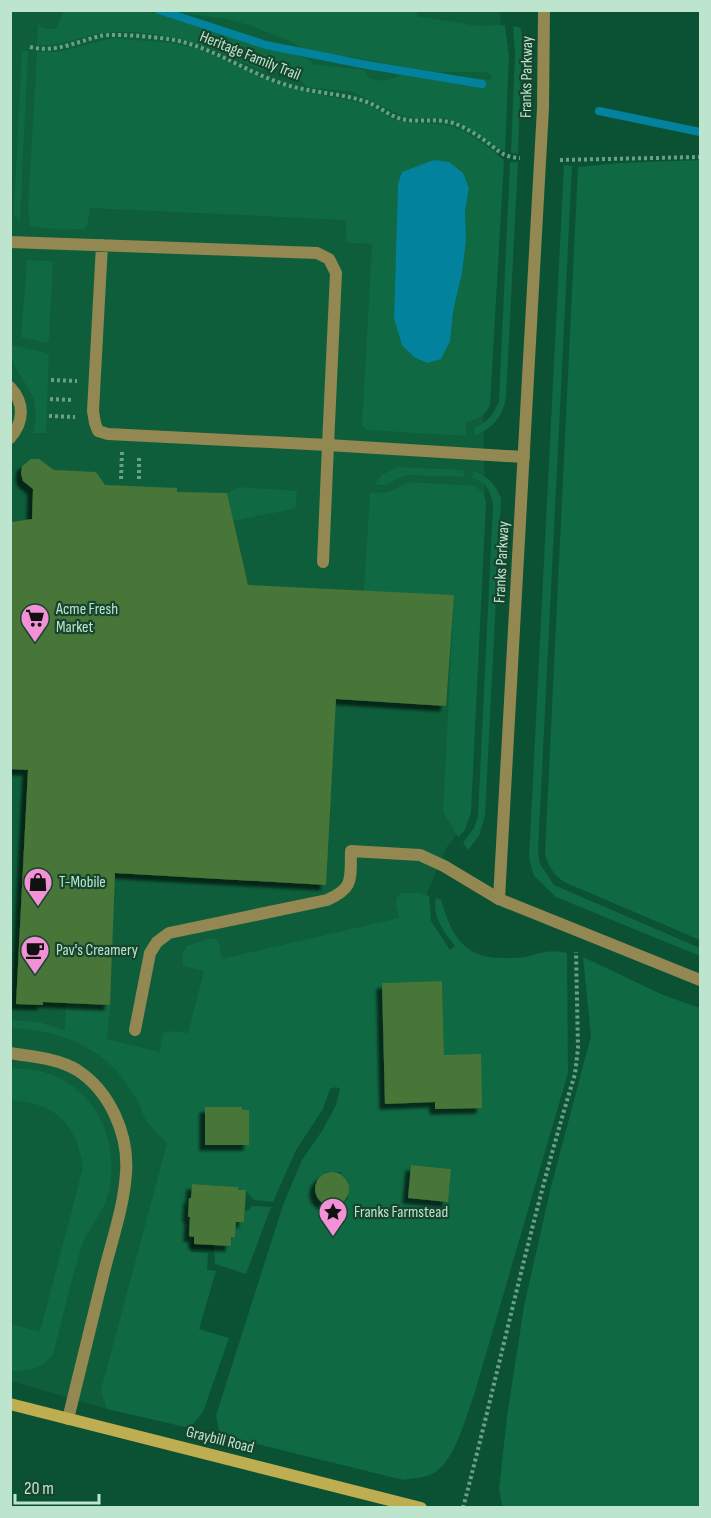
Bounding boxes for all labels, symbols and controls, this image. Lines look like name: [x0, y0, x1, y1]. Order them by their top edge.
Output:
street label: Heritage Family Trail: [197, 27, 303, 85]
street label: Franks Parkway: [517, 36, 537, 118]
street label: Franks Parkway: [490, 521, 514, 603]
place label: Acme Fresh Market: [55, 600, 118, 637]
supermarket icon: Acme Fresh Market: [19, 602, 51, 644]
shop icon: T-Mobile: [22, 866, 54, 908]
place label: T-Mobile: [59, 873, 106, 892]
cafe icon: Pav's Creamery: [19, 934, 51, 976]
place label: Pav's Creamery: [56, 941, 138, 960]
place icon: Franks Farmstead: [317, 1196, 349, 1238]
place label: Franks Farmstead: [354, 1203, 448, 1222]
street label: Graybill Road: [184, 1422, 256, 1458]
scale bar: [15, 1467, 99, 1505]
text: 20 m: [24, 1478, 54, 1499]

